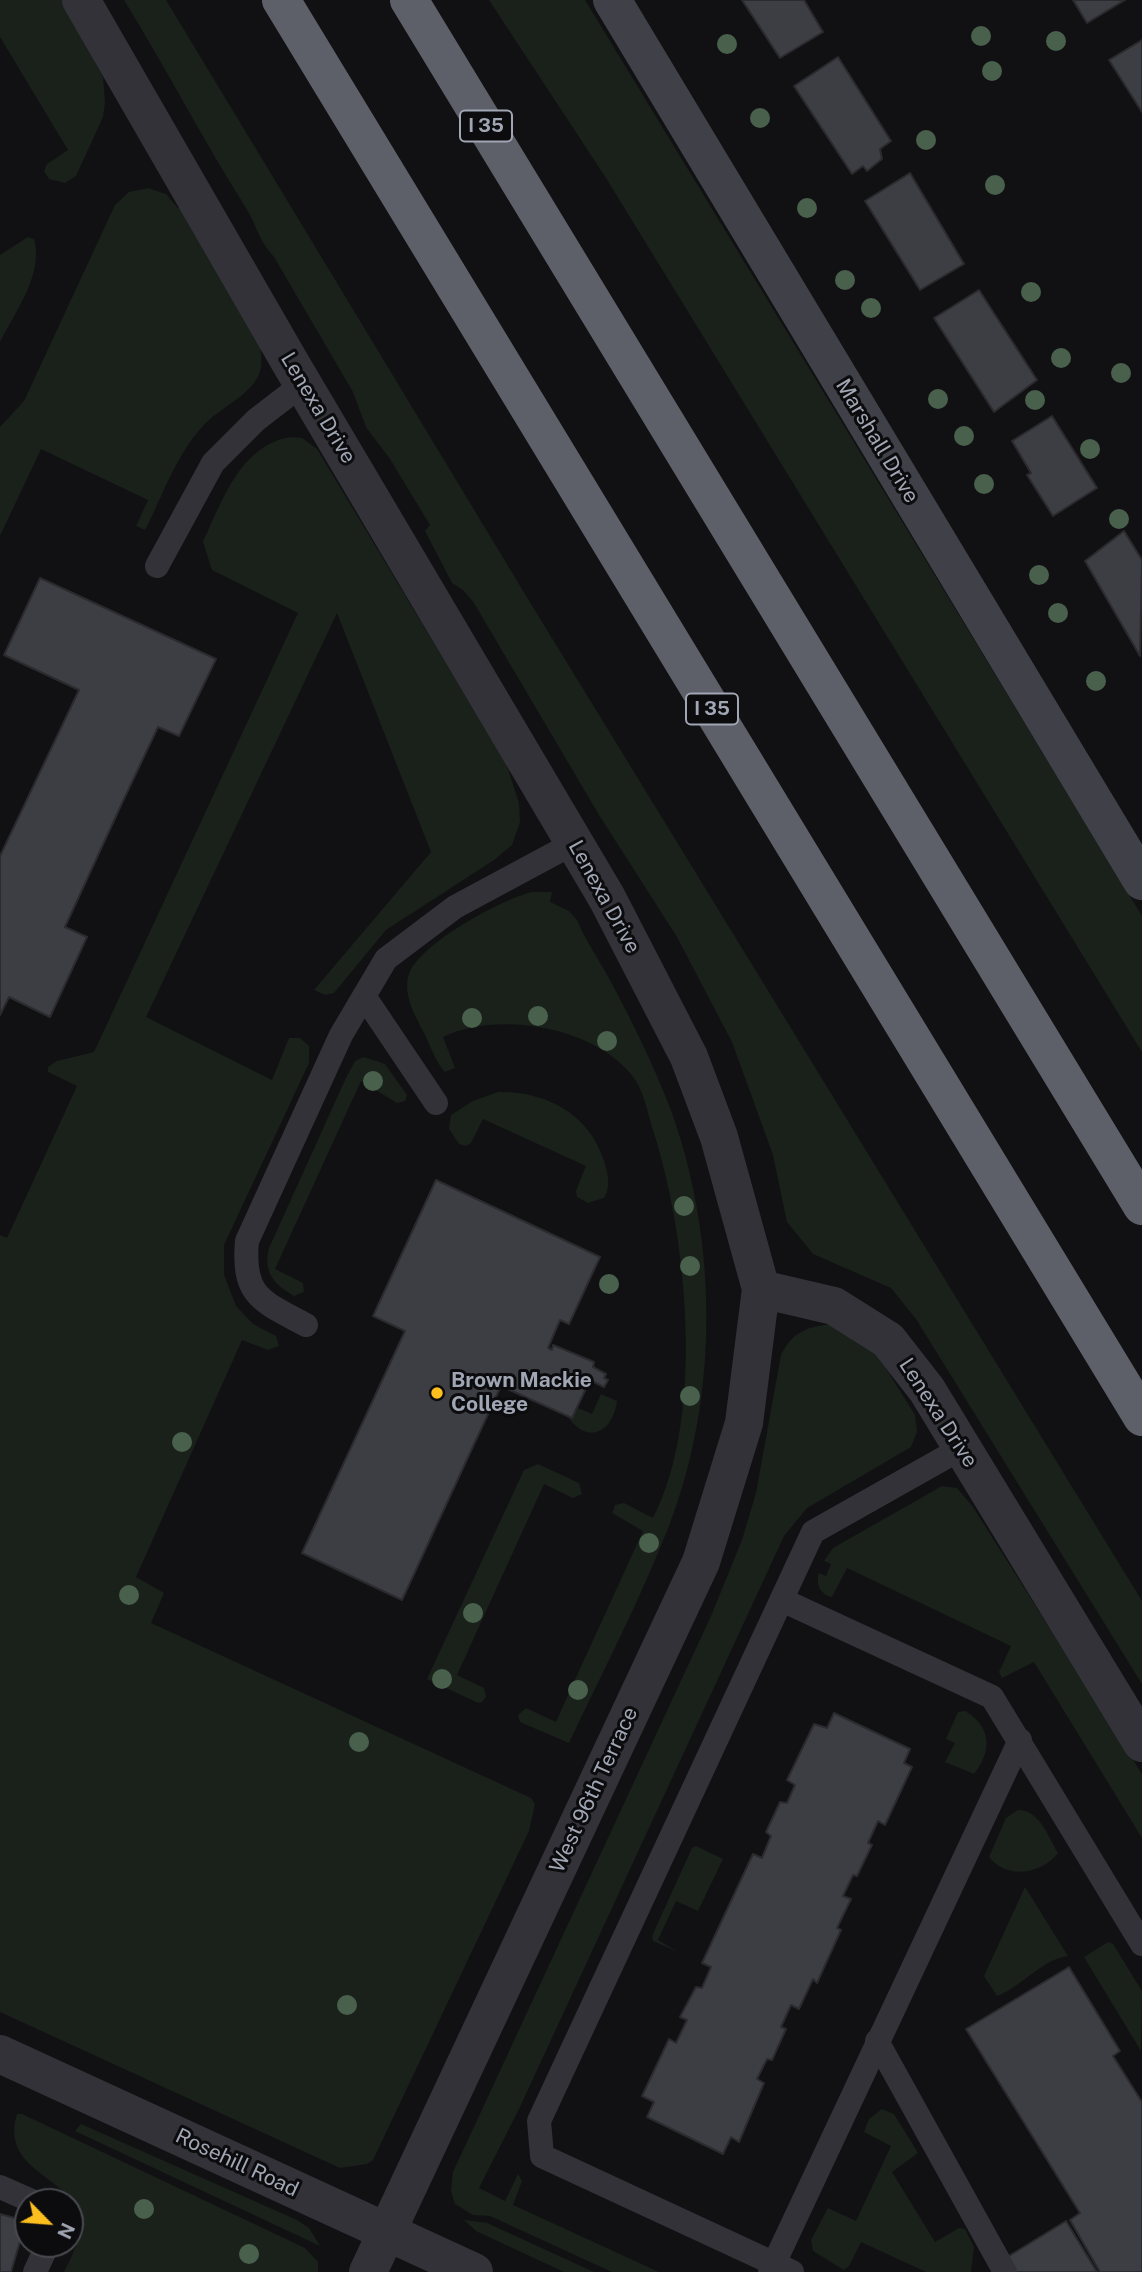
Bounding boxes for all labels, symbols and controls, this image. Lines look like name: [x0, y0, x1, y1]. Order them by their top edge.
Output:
road number: I 35: [460, 110, 512, 142]
street label: Lenexa Drive: [275, 348, 361, 468]
street label: Marshall Drive: [830, 374, 924, 508]
road number: I 35: [686, 694, 738, 724]
street label: Lenexa Drive: [563, 836, 645, 958]
street label: Lenexa Drive: [893, 1354, 983, 1472]
place label: Brown Mackie College: [451, 1368, 592, 1418]
marker: Brown Mackie College: [429, 1385, 445, 1401]
street label: West 96th Terrace: [545, 1703, 643, 1877]
street label: Rosehill Road: [171, 2124, 303, 2202]
north arrow: [14, 2188, 84, 2258]
text: N: [53, 2220, 79, 2242]

